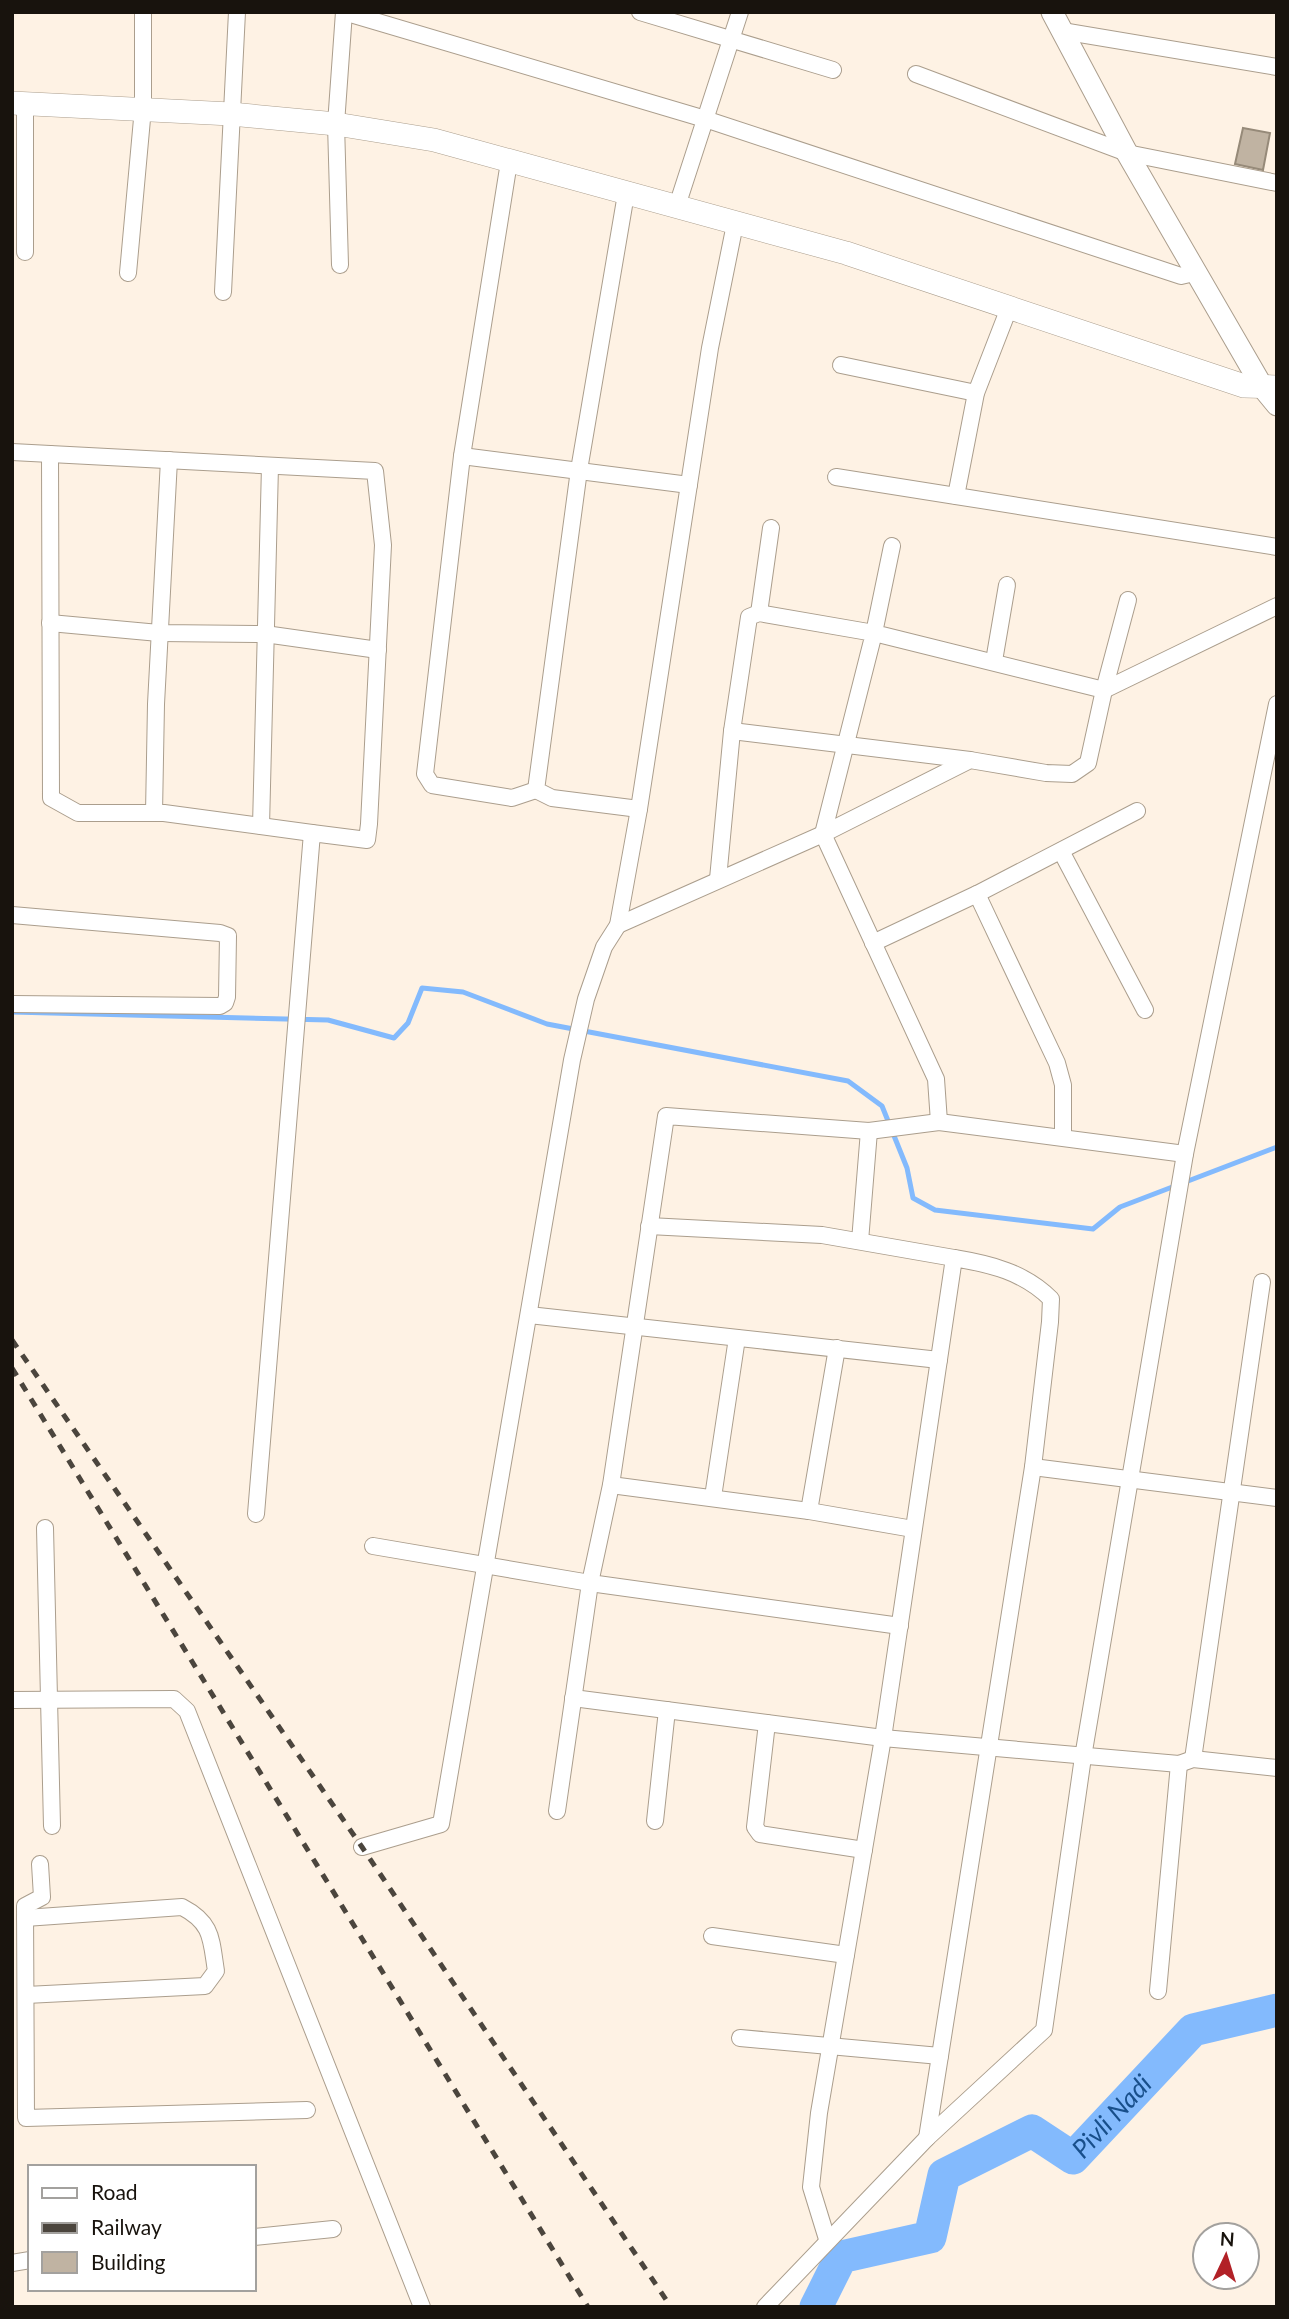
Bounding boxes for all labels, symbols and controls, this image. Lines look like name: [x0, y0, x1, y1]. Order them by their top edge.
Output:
water label: Pivli Nadi: [1065, 2068, 1158, 2164]
legend: [28, 2165, 256, 2291]
text: Road: [91, 2179, 138, 2204]
text: Railway: [91, 2214, 162, 2239]
north arrow: [1191, 2221, 1261, 2291]
text: N: [1219, 2227, 1235, 2251]
text: Building: [91, 2249, 166, 2274]

